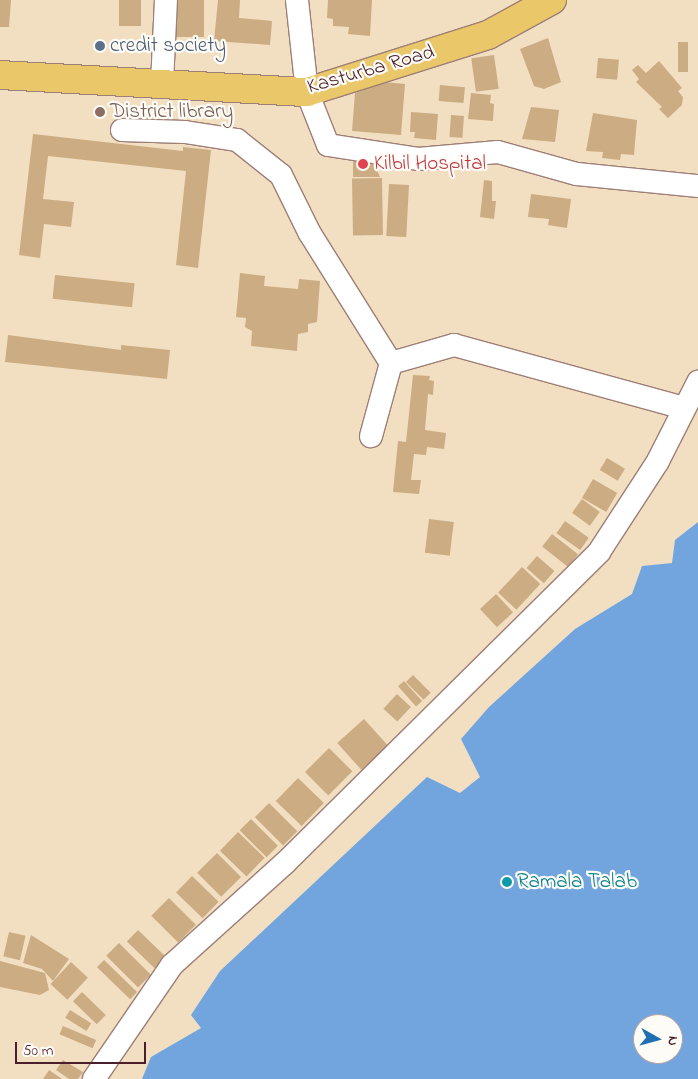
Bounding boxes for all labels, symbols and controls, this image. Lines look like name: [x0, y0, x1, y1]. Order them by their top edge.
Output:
place label: credit society: [110, 33, 226, 59]
marker: credit society: [94, 40, 106, 52]
street label: Kasturba Road: [305, 40, 437, 100]
place label: District library: [110, 99, 233, 125]
marker: District library: [94, 106, 106, 118]
place label: Kilbil Hospital: [374, 151, 486, 177]
marker: Kilbil Hospital: [356, 157, 370, 171]
place label: Ramala Talab: [517, 869, 637, 895]
marker: Ramala Talab: [501, 876, 513, 888]
north arrow: [633, 1014, 683, 1064]
scale bar: [18, 1032, 149, 1064]
text: N: [661, 1035, 683, 1047]
text: 50 m: [23, 1040, 53, 1062]

